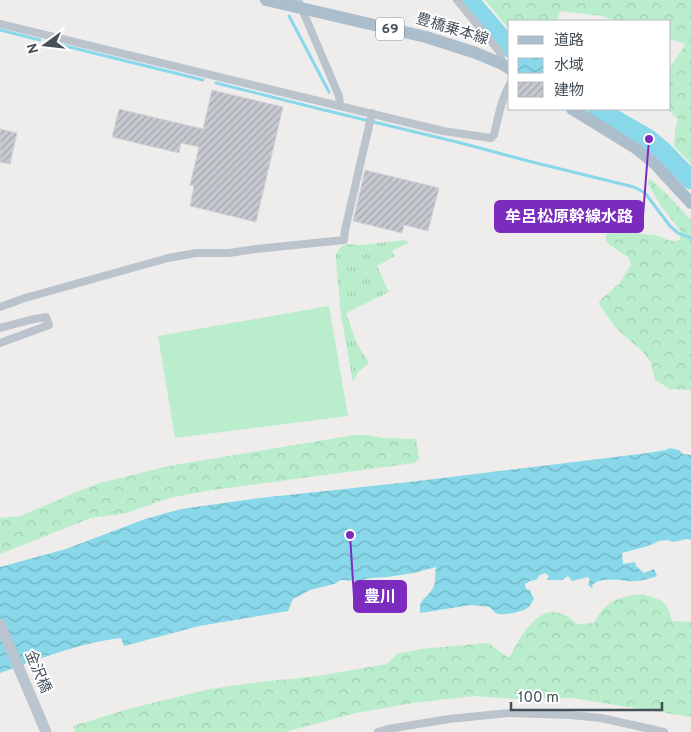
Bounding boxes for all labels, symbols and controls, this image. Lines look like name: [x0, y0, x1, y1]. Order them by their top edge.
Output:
street label: 豊橋乗本線: [413, 10, 491, 50]
road number: 69: [376, 18, 404, 40]
north arrow: [20, 20, 70, 70]
legend: [508, 20, 671, 110]
text: 道路: [554, 32, 584, 51]
text: N: [24, 41, 43, 55]
text: 水域: [554, 57, 584, 76]
text: 建物: [554, 82, 584, 101]
callout: 牟呂松原幹線水路: [495, 201, 643, 232]
text: 牟呂松原幹線水路: [505, 208, 633, 228]
callout: 豊川: [354, 581, 406, 612]
text: 豊川: [364, 588, 396, 608]
street label: 金沢橋: [19, 648, 55, 696]
scale bar: [511, 680, 662, 712]
text: 100 m: [518, 689, 559, 708]

